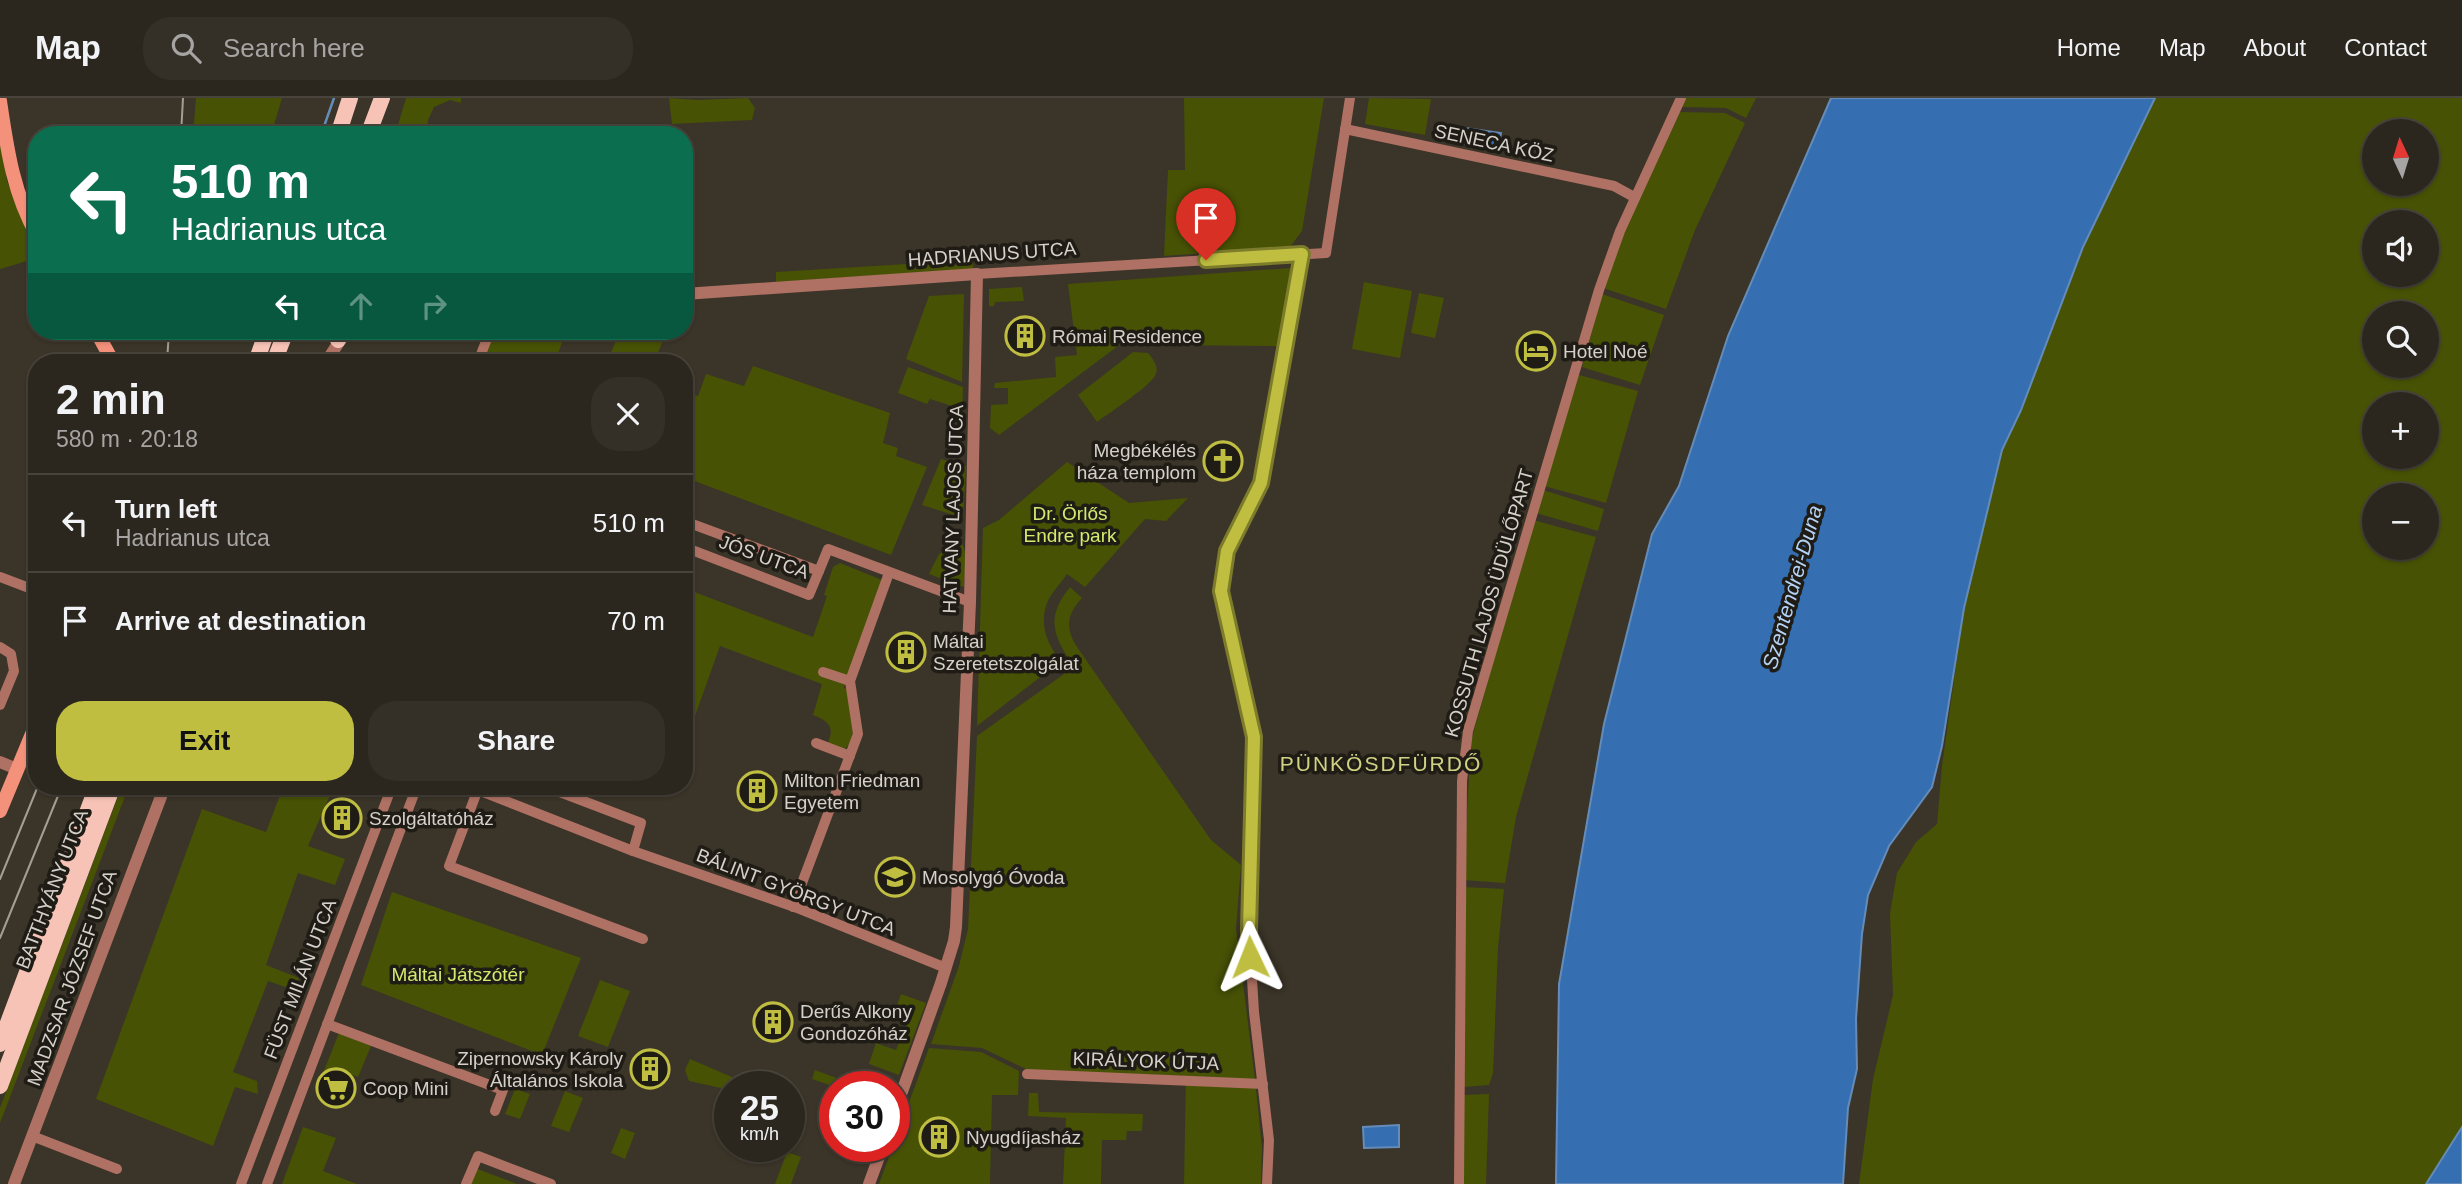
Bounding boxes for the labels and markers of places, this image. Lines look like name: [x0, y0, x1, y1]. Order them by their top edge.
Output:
pin: [1176, 188, 1236, 260]
building icon: Római Residence: [1004, 315, 1046, 357]
place label: Római Residence: [1052, 326, 1202, 347]
hotel icon: Hotel Noé: [1515, 330, 1557, 372]
place label: Hotel Noé: [1563, 341, 1648, 362]
place label: Megbékélés háza templom: [1077, 440, 1196, 483]
church icon: Megbékélés háza templom: [1202, 440, 1244, 482]
building icon: Máltai Szeretetszolgálat: [885, 631, 927, 673]
place label: Máltai Szeretetszolgálat: [933, 631, 1079, 674]
building icon: Milton Friedman Egyetem: [736, 770, 778, 812]
place label: Milton Friedman Egyetem: [784, 770, 920, 813]
building icon: Szolgáltatóház: [321, 797, 363, 839]
place label: Szolgáltatóház: [369, 808, 494, 829]
school or university icon: Mosolygó Óvoda: [874, 856, 916, 898]
place label: Mosolygó Óvoda: [922, 867, 1065, 888]
building icon: Derűs Alkony Gondozóház: [752, 1001, 794, 1043]
place label: Derűs Alkony Gondozóház: [800, 1001, 912, 1044]
place label: Zipernowsky Károly Általános Iskola: [457, 1048, 623, 1091]
building icon: Zipernowsky Károly Általános Iskola: [629, 1048, 671, 1090]
supermarket icon: Coop Mini: [315, 1067, 357, 1109]
place label: Coop Mini: [363, 1078, 449, 1099]
building icon: Nyugdíjasház: [918, 1116, 960, 1158]
place label: Nyugdíjasház: [966, 1127, 1081, 1148]

